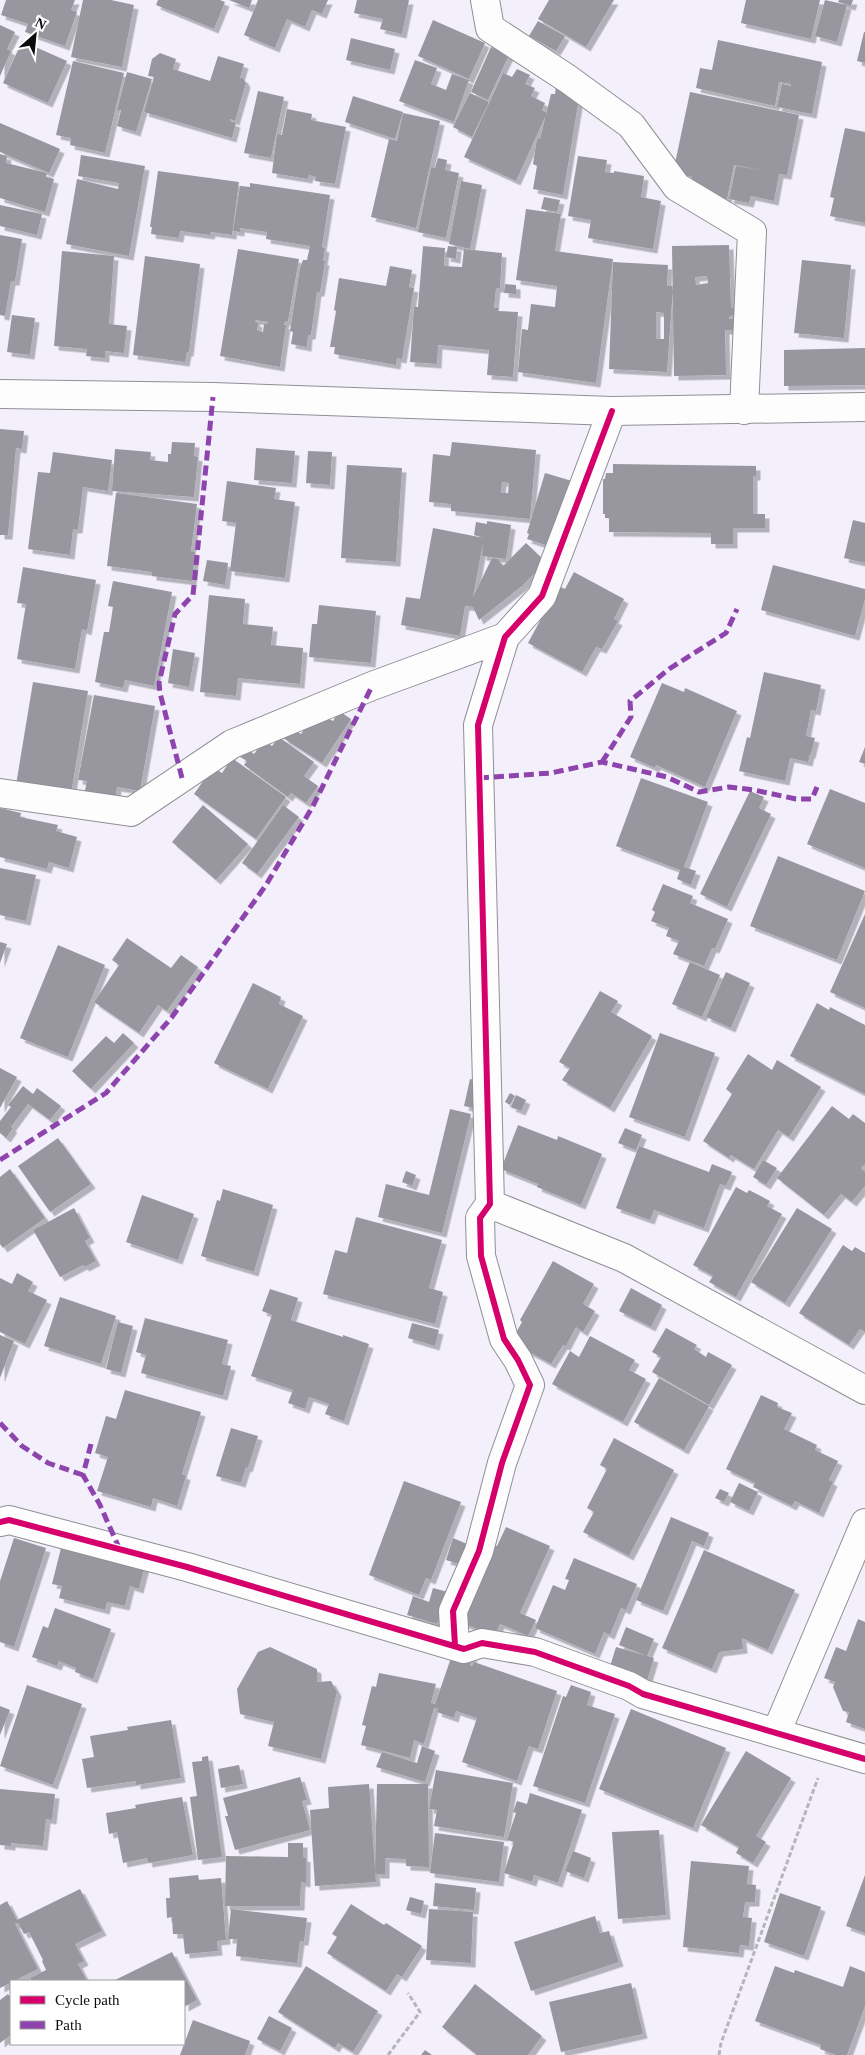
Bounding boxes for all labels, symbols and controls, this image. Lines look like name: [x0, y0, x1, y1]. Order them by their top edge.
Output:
north arrow: [10, 10, 60, 60]
text: N: [33, 15, 49, 33]
legend: [10, 1980, 185, 2045]
text: Cycle path: [55, 1992, 120, 2008]
text: Path: [55, 2017, 82, 2033]

